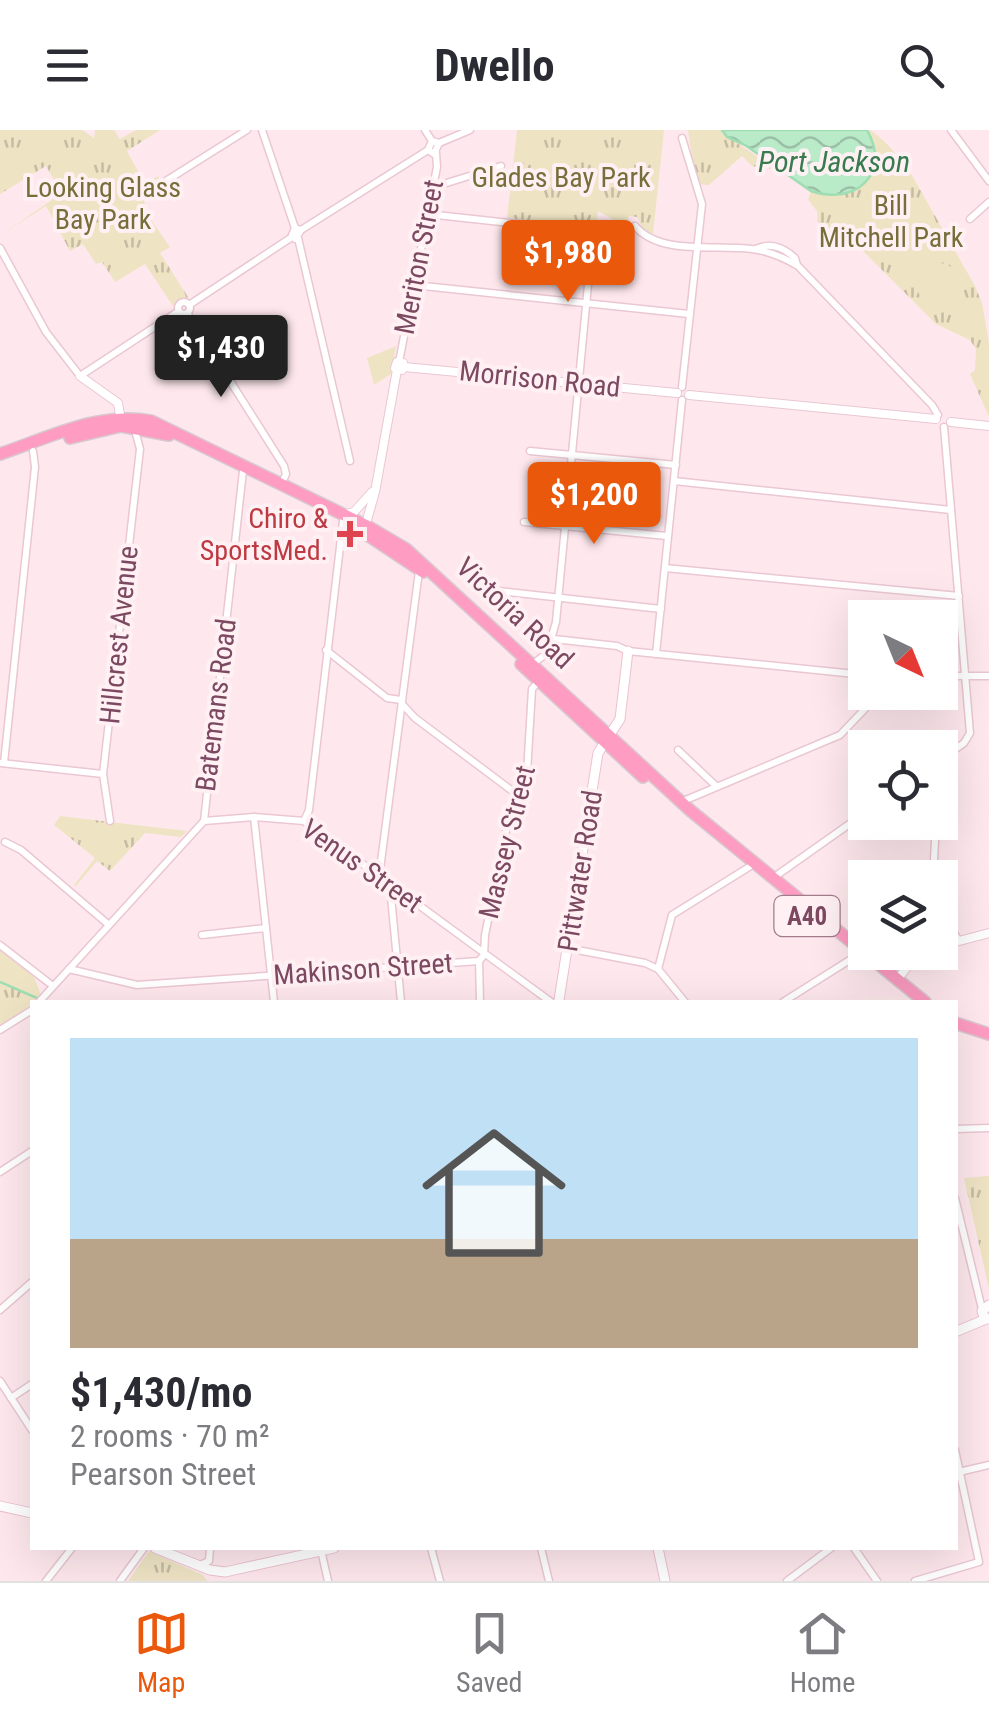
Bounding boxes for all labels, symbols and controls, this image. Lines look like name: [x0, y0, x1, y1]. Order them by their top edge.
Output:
icon: menu: [40, 38, 95, 93]
icon: search: [894, 38, 949, 93]
text: Dwello: [434, 39, 555, 92]
water label: Port Jackson: [758, 144, 910, 179]
park label: Glades Bay Park: [471, 161, 651, 194]
park label: Looking Glass Bay Park: [25, 171, 181, 236]
street label: Meriton Street: [388, 177, 450, 337]
park label: Bill Mitchell Park: [819, 189, 964, 254]
pin: $1,980: [487, 220, 649, 305]
text: $1,980: [524, 233, 612, 271]
pin: $1,430: [140, 315, 302, 400]
text: $1,430: [177, 328, 265, 366]
street label: Morrison Road: [458, 354, 622, 404]
pin: $1,200: [513, 462, 675, 547]
text: $1,200: [550, 475, 638, 513]
place label: Chiro & SportsMed.: [200, 502, 328, 567]
marker: Chiro & SportsMed.: [337, 521, 363, 547]
street label: Hillcrest Avenue: [93, 544, 145, 726]
street label: Victoria Road: [450, 550, 580, 676]
north arrow: [848, 600, 958, 710]
map controls: [848, 600, 958, 970]
street label: Batemans Road: [189, 617, 243, 793]
button: locate: [848, 730, 958, 840]
street label: Massey Street: [472, 762, 542, 922]
street label: Pittwater Road: [551, 788, 609, 954]
street label: Venus Street: [295, 812, 429, 920]
button: layers: [848, 860, 958, 970]
road number: A40: [774, 896, 840, 936]
street label: Makinson Street: [272, 946, 454, 992]
icon: home: [404, 1103, 584, 1283]
text: $1,430/mo: [70, 1368, 252, 1417]
text: 2 rooms · 70 m²: [70, 1417, 269, 1455]
text: Pearson Street: [70, 1455, 256, 1493]
tab: Map: [134, 1606, 189, 1699]
tab: Saved: [456, 1606, 522, 1699]
tab: Home: [790, 1606, 855, 1699]

